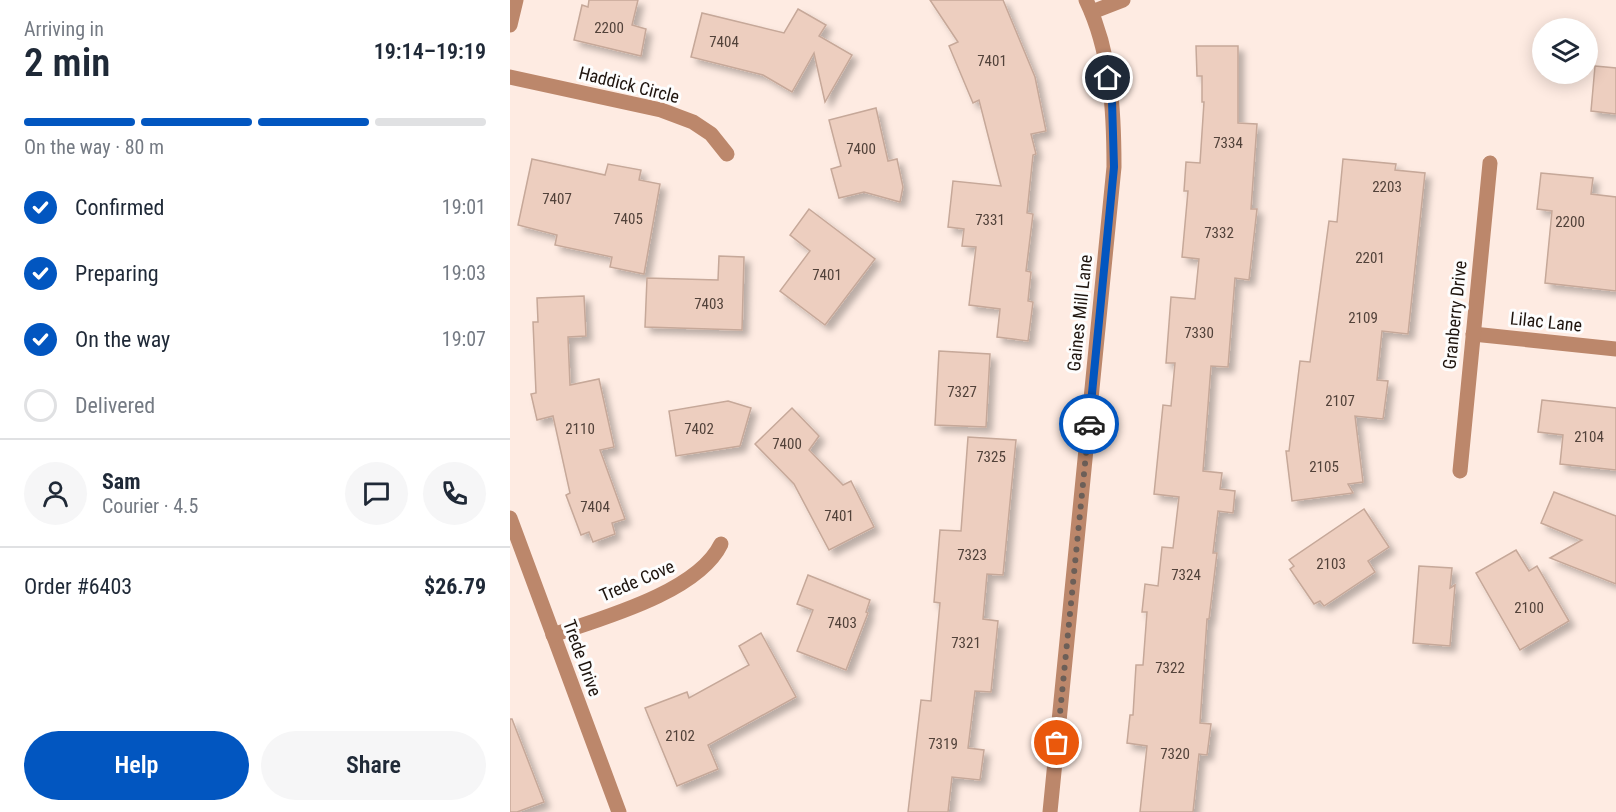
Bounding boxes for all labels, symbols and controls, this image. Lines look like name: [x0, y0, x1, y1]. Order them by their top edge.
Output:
text: Arriving in: [24, 17, 104, 41]
map controls: [1532, 18, 1598, 84]
button: layers: [1532, 18, 1598, 84]
house number: 2200: [594, 19, 624, 37]
house number: 7404: [709, 33, 739, 51]
text: 19:14–19:19: [374, 39, 486, 64]
text: 2 min: [24, 40, 110, 86]
house number: 7401: [977, 52, 1007, 70]
pin: [1082, 52, 1133, 103]
icon: home: [1091, 61, 1124, 94]
street label: Haddick Circle: [577, 62, 682, 107]
house number: 7334: [1213, 134, 1243, 152]
text: On the way · 80 m: [24, 135, 164, 159]
house number: 7400: [846, 140, 876, 158]
house number: 2203: [1372, 178, 1402, 196]
house number: 7407: [542, 190, 572, 208]
icon: check: [24, 191, 57, 224]
text: Confirmed: [75, 195, 164, 220]
text: 19:01: [442, 195, 486, 219]
house number: 7405: [613, 210, 643, 228]
house number: 7331: [975, 211, 1005, 229]
house number: 2200: [1555, 213, 1585, 231]
house number: 7332: [1204, 224, 1234, 242]
house number: 2201: [1355, 249, 1385, 267]
street label: Gaines Mill Lane: [1063, 253, 1096, 372]
icon: check: [24, 257, 57, 290]
street label: Granberry Drive: [1438, 260, 1471, 370]
text: Preparing: [75, 261, 159, 286]
text: 19:03: [442, 261, 486, 285]
house number: 7401: [812, 266, 842, 284]
house number: 7403: [694, 295, 724, 313]
street label: Lilac Lane: [1509, 307, 1583, 336]
house number: 2109: [1348, 309, 1378, 327]
icon: check: [24, 323, 57, 356]
house number: 7330: [1184, 324, 1214, 342]
text: On the way: [75, 327, 170, 352]
text: 19:07: [442, 327, 486, 351]
house number: 7327: [947, 383, 977, 401]
house number: 2107: [1325, 392, 1355, 410]
text: Delivered: [75, 393, 155, 418]
courier: [1059, 394, 1119, 454]
icon: car: [1073, 408, 1106, 441]
house number: 2110: [565, 420, 595, 438]
house number: 7402: [684, 420, 714, 438]
house number: 2104: [1574, 428, 1604, 446]
house number: 7400: [772, 435, 802, 453]
house number: 7325: [976, 448, 1006, 466]
house number: 2105: [1309, 458, 1339, 476]
button: person: [24, 462, 87, 525]
button: chat: [345, 462, 408, 525]
button: phone: [423, 462, 486, 525]
text: Sam: [102, 469, 141, 494]
text: Courier · 4.5: [102, 494, 198, 518]
house number: 7404: [580, 498, 610, 516]
house number: 7401: [824, 507, 854, 525]
house number: 7323: [957, 546, 987, 564]
street label: Trede Cove: [596, 555, 677, 606]
house number: 2103: [1316, 555, 1346, 573]
house number: 7324: [1171, 566, 1201, 584]
text: Order #6403: [24, 574, 132, 599]
text: $26.79: [424, 574, 486, 599]
house number: 2100: [1514, 599, 1544, 617]
house number: 7403: [827, 614, 857, 632]
street label: Trede Drive: [559, 617, 606, 699]
house number: 7321: [951, 634, 981, 652]
house number: 7322: [1155, 659, 1185, 677]
pin: [1031, 717, 1082, 768]
icon: bag: [1040, 726, 1073, 759]
house number: 2102: [665, 727, 695, 745]
button: Help: [24, 731, 249, 800]
button: Share: [261, 731, 486, 800]
house number: 7319: [928, 735, 958, 753]
house number: 7320: [1160, 745, 1190, 763]

